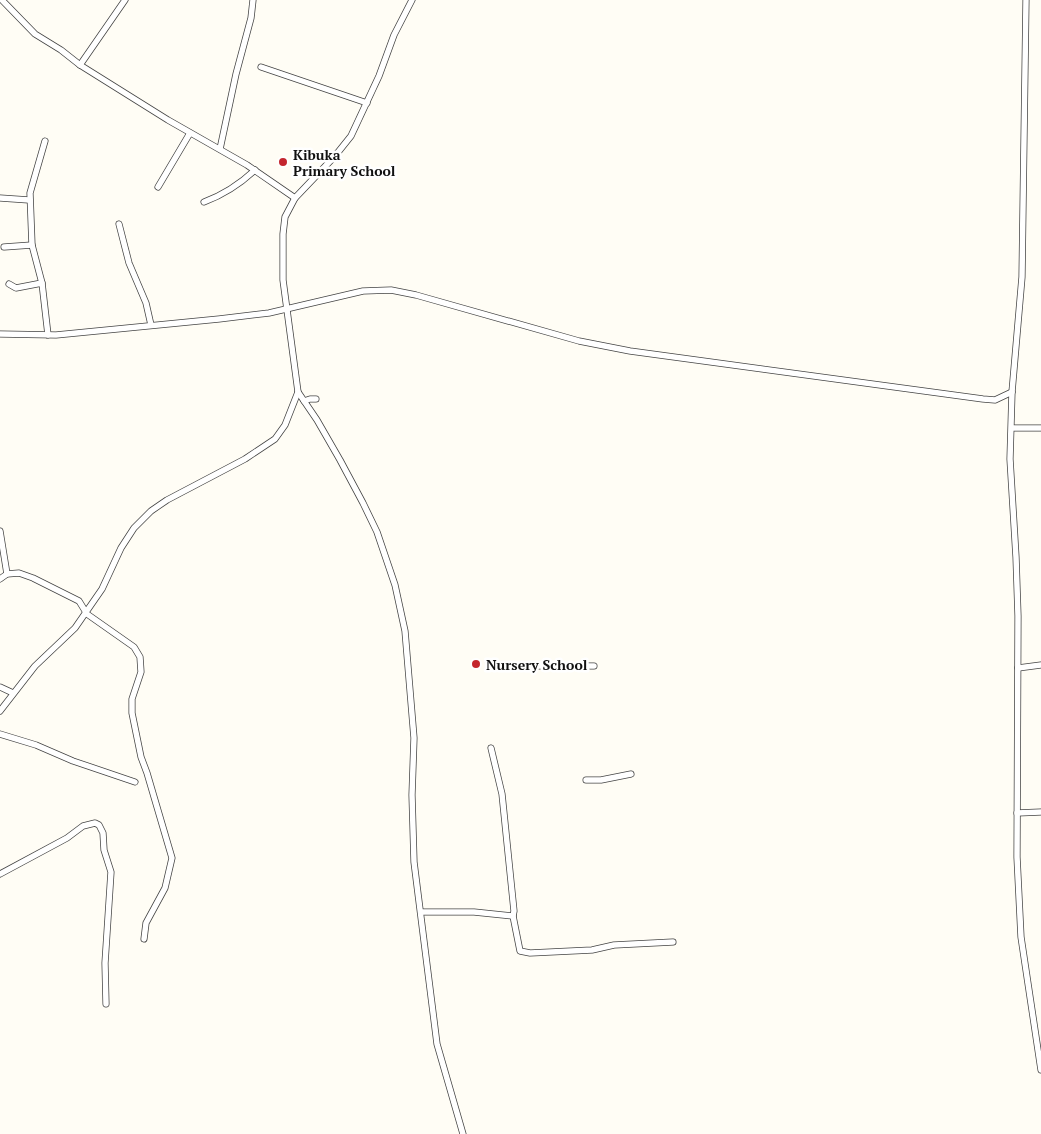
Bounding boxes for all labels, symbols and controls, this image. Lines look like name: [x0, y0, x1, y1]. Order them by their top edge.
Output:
place label: Kibuka Primary School: [293, 145, 396, 180]
marker: Kibuka Primary School: [277, 156, 289, 168]
place label: Nursery School: [486, 655, 588, 674]
marker: Nursery School: [470, 658, 482, 670]

